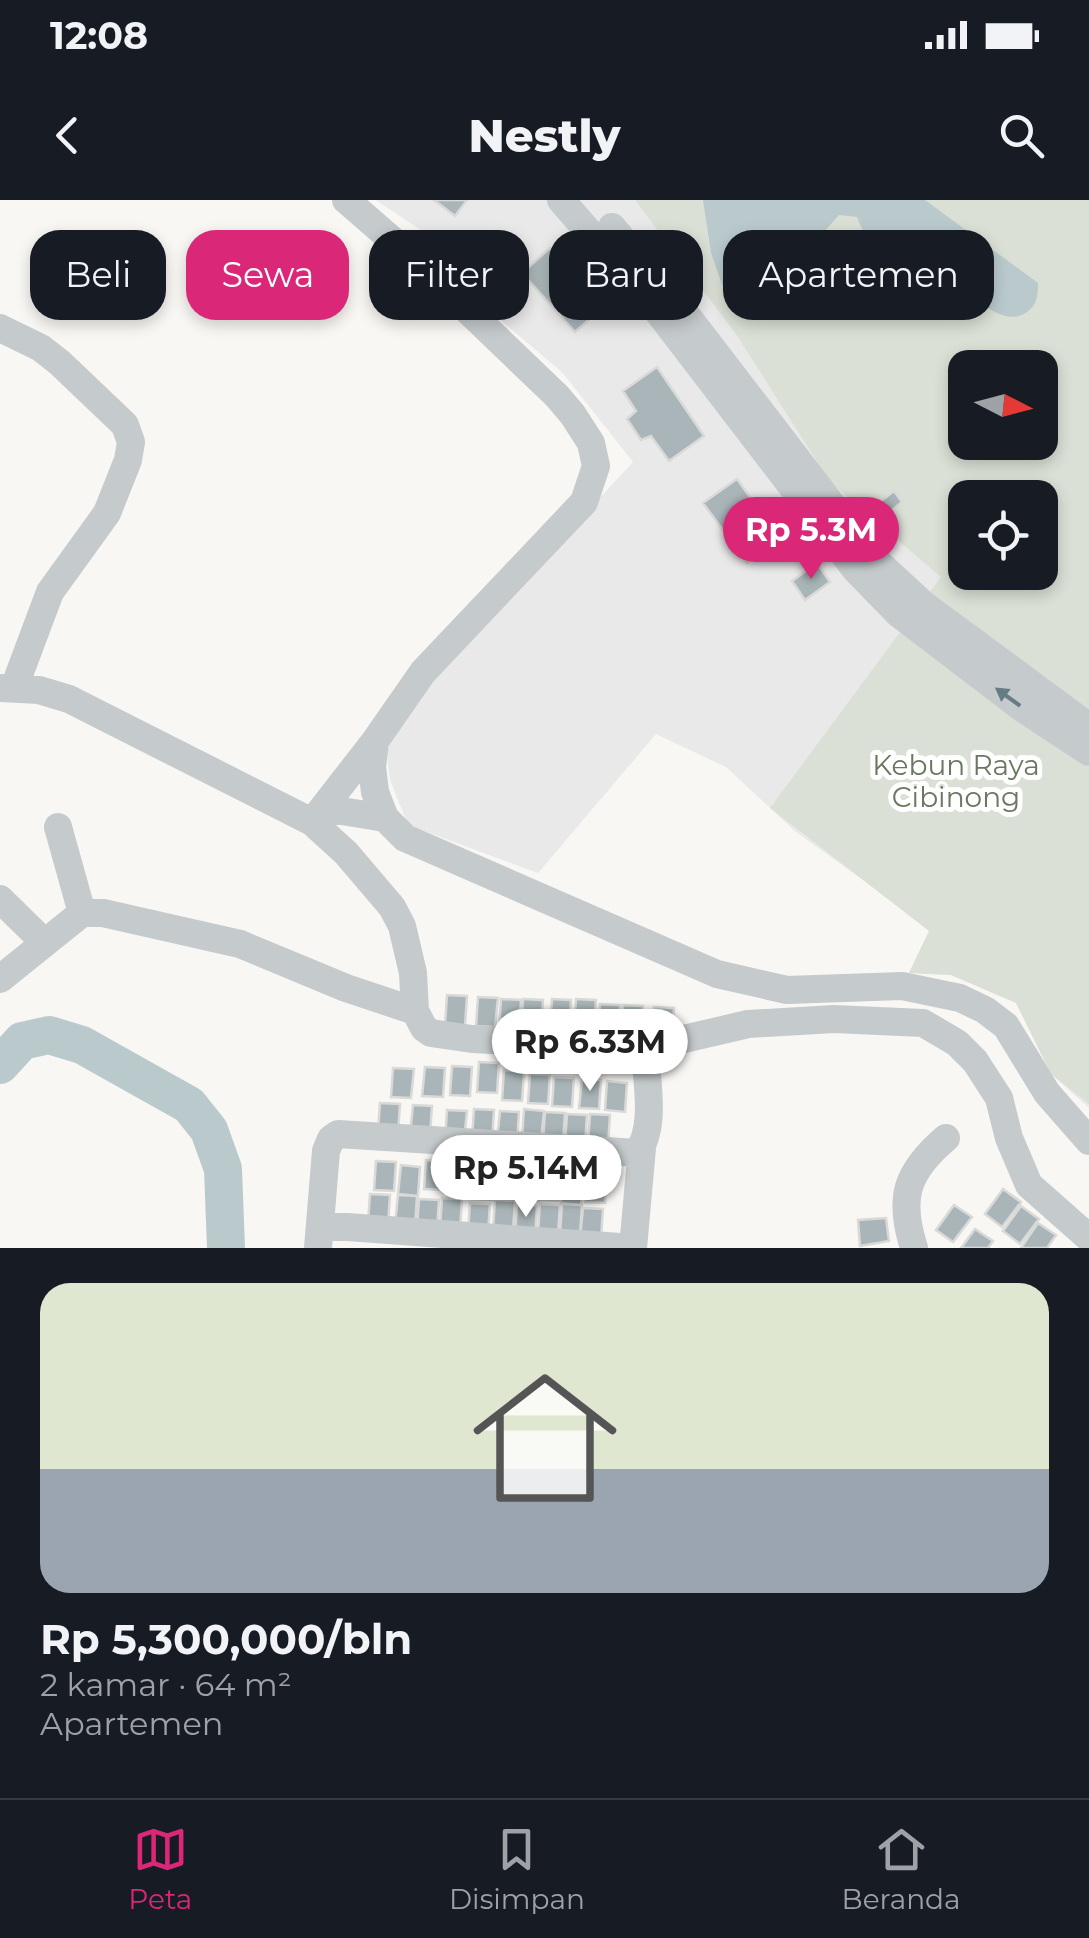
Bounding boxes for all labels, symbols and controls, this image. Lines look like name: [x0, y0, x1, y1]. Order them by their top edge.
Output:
text: 12:08: [50, 12, 148, 59]
icon: back: [40, 108, 95, 163]
text: Nestly: [469, 108, 620, 163]
icon: search: [994, 108, 1049, 163]
chip: Beli: [30, 230, 166, 320]
chip: Sewa: [186, 230, 349, 320]
chip: Filter: [369, 230, 529, 320]
chip: Baru: [549, 230, 703, 320]
chip: Apartemen: [723, 230, 994, 320]
north arrow: [948, 350, 1058, 460]
map controls: [948, 350, 1058, 590]
button: locate: [948, 480, 1058, 590]
pin: Rp 5.3M: [719, 497, 903, 582]
text: Rp 5.3M: [745, 510, 877, 549]
one-way arrow: [995, 688, 1021, 708]
park label: Kebun Raya Cibinong: [872, 748, 1040, 814]
pin: Rp 6.33M: [487, 1009, 693, 1094]
text: Rp 6.33M: [514, 1022, 666, 1061]
pin: Rp 5.14M: [423, 1135, 629, 1220]
text: Rp 5.14M: [453, 1148, 599, 1187]
icon: home: [455, 1348, 635, 1528]
text: Rp 5,300,000/bln: [40, 1613, 412, 1665]
text: 2 kamar · 64 m²: [40, 1665, 292, 1704]
text: Apartemen: [40, 1704, 223, 1743]
tab: Peta: [128, 1822, 192, 1916]
tab: Disimpan: [449, 1822, 585, 1916]
tab: Beranda: [842, 1822, 961, 1916]

